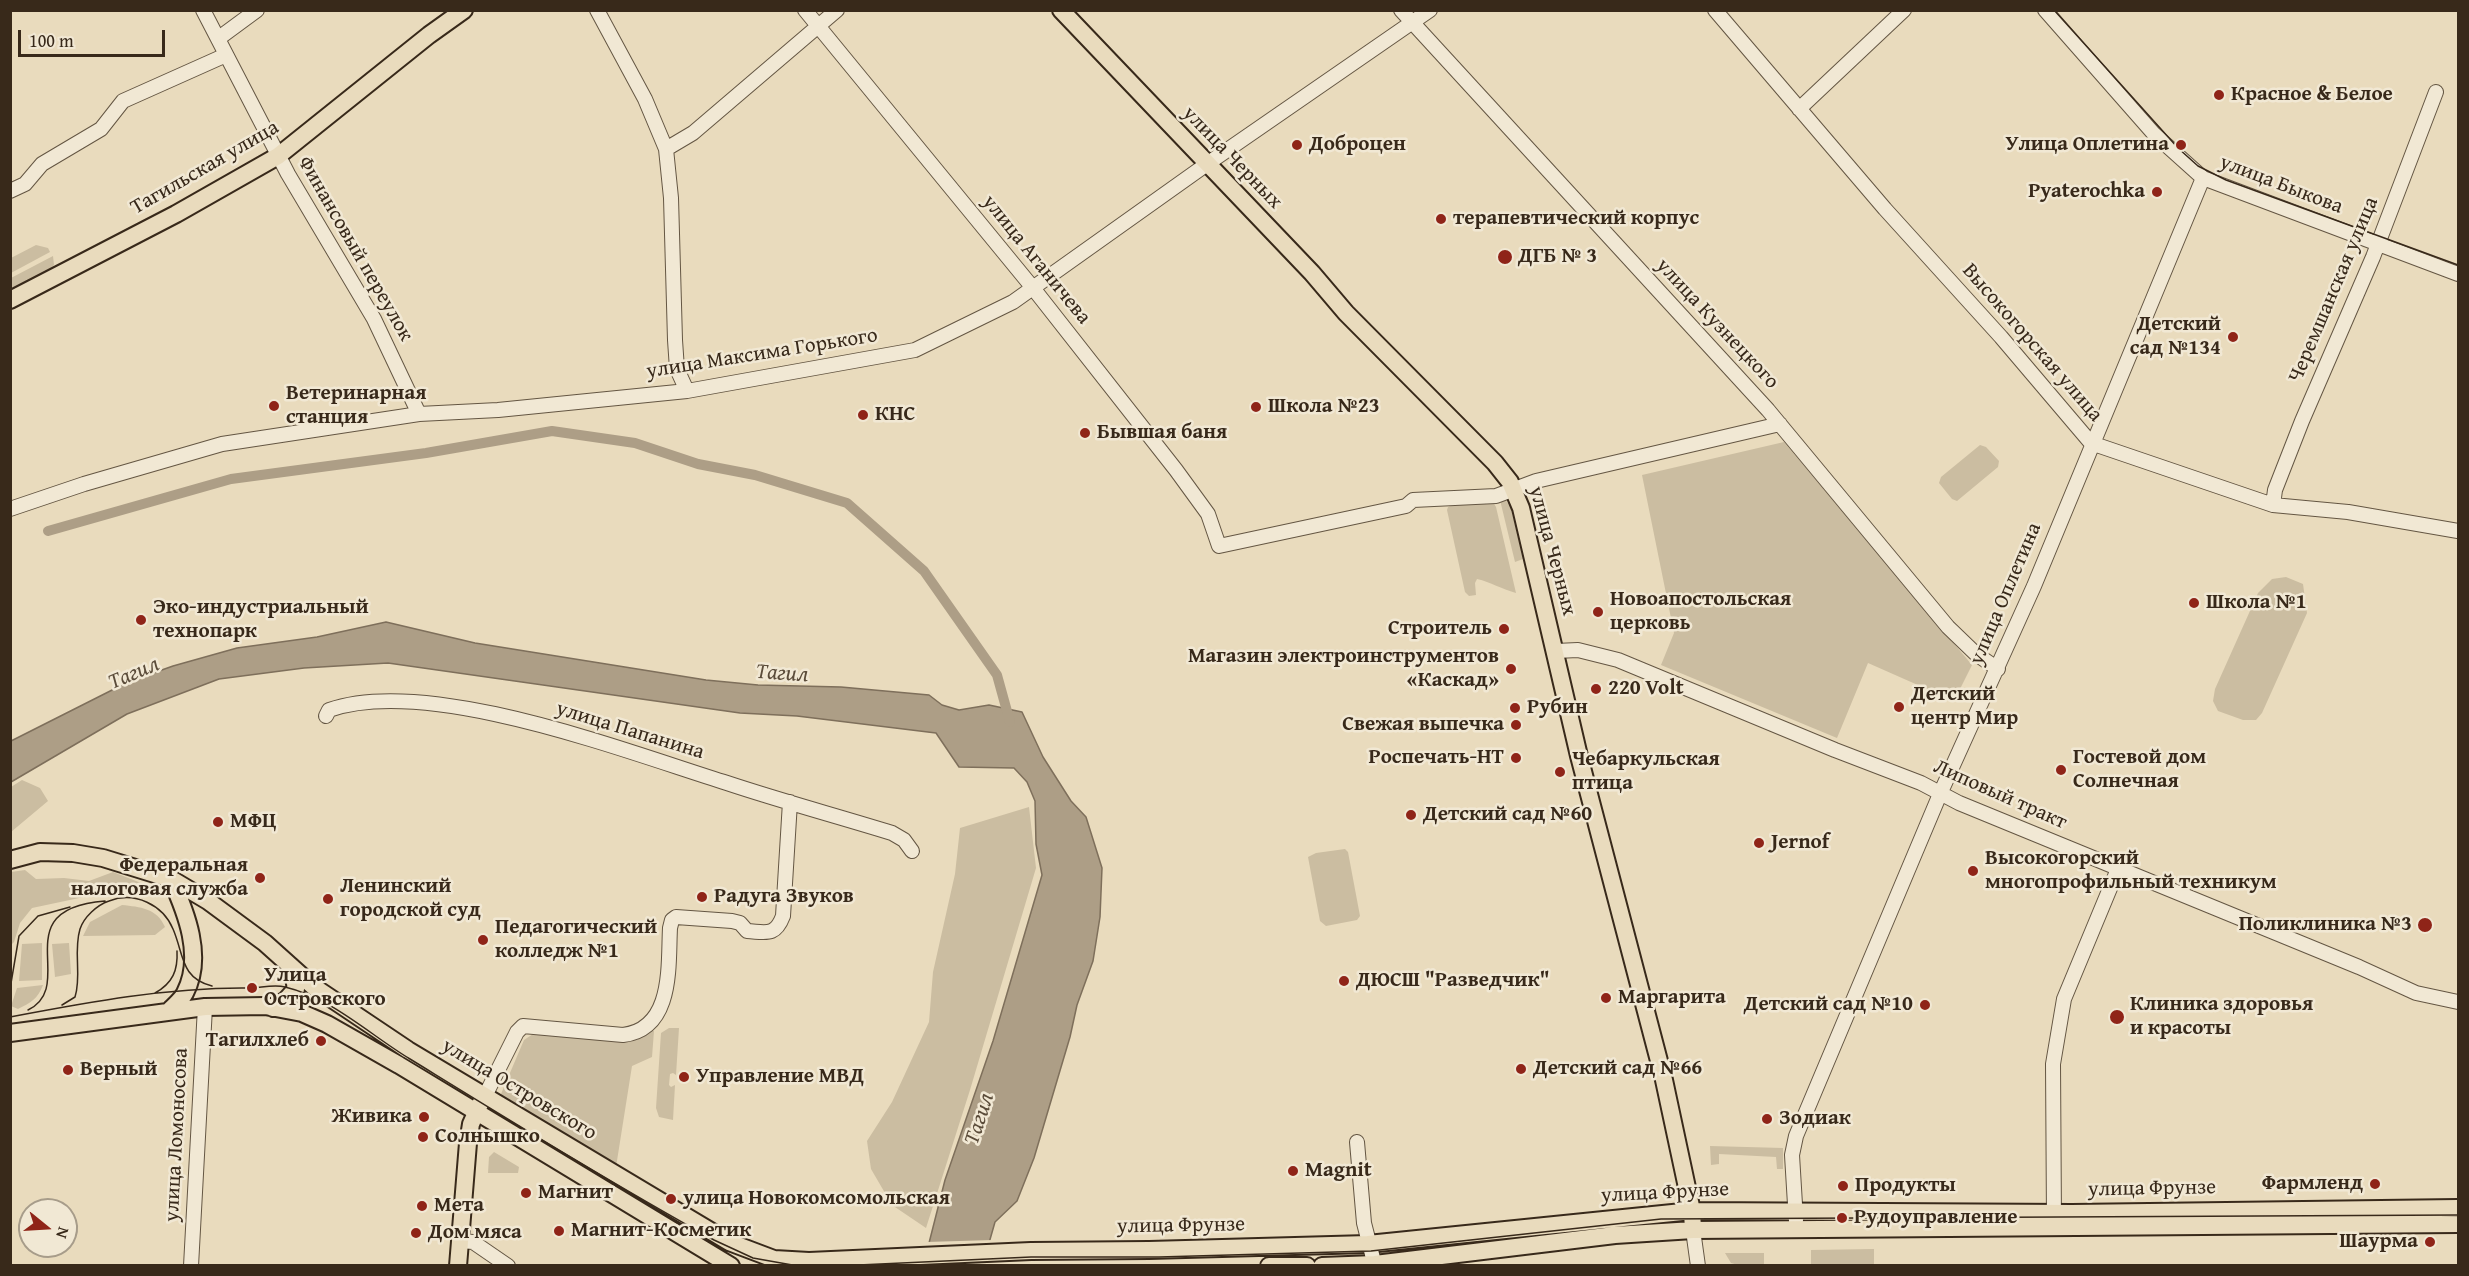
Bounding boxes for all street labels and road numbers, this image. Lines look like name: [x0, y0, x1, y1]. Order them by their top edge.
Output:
street label: улица Черных: [1177, 101, 1287, 215]
street label: Тагильская улица: [126, 115, 284, 221]
street label: улица Быкова: [2216, 150, 2346, 220]
street label: Финансовый переулок: [292, 152, 418, 346]
street label: улица Аганичева: [976, 190, 1096, 330]
street label: Черемшанская улица: [2283, 193, 2385, 387]
street label: улица Кузнецкого: [1650, 253, 1784, 395]
street label: Высокогорская улица: [1956, 259, 2108, 427]
street label: улица Максима Горького: [645, 323, 879, 385]
street label: улица Черных: [1523, 484, 1581, 618]
street label: улица Оплетина: [1965, 519, 2047, 669]
street label: улица Папанина: [553, 697, 707, 765]
street label: Липовый тракт: [1930, 754, 2070, 836]
street label: улица Островского: [437, 1034, 601, 1146]
street label: улица Ломоносова: [160, 1047, 194, 1223]
street label: улица Фрунзе: [2088, 1175, 2216, 1203]
street label: улица Фрунзе: [1600, 1177, 1730, 1209]
street label: улица Фрунзе: [1117, 1212, 1245, 1240]

